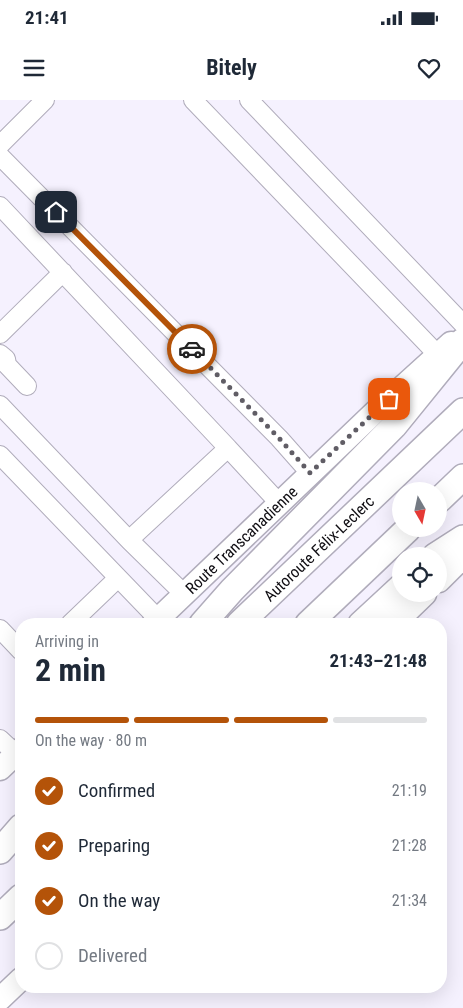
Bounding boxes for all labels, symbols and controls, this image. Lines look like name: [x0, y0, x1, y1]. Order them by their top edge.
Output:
text: 21:41: [25, 6, 69, 29]
icon: menu: [20, 54, 48, 82]
icon: heart: [415, 54, 443, 82]
text: Bitely: [206, 55, 257, 80]
pin: [35, 191, 77, 233]
icon: home: [42, 198, 70, 226]
courier: [167, 324, 217, 374]
icon: car: [178, 335, 206, 363]
pin: [368, 378, 410, 420]
icon: bag: [375, 385, 403, 413]
street label: Route Transcanadienne: [182, 482, 301, 598]
north arrow: [392, 482, 448, 538]
map controls: [392, 482, 447, 602]
street label: Autoroute Félix-Leclerc: [260, 492, 378, 605]
button: locate: [392, 547, 447, 602]
text: Arriving in: [35, 632, 99, 651]
text: 21:43–21:48: [329, 649, 427, 672]
text: 2 min: [35, 651, 106, 689]
text: On the way · 80 m: [35, 731, 147, 750]
icon: check: [35, 777, 63, 805]
text: Confirmed: [78, 779, 155, 802]
text: 21:19: [392, 781, 427, 800]
icon: check: [35, 832, 63, 860]
text: Preparing: [78, 834, 150, 857]
text: 21:28: [392, 836, 427, 855]
icon: check: [35, 887, 63, 915]
text: On the way: [78, 889, 160, 912]
text: 21:34: [392, 891, 427, 910]
text: Delivered: [78, 944, 147, 967]

